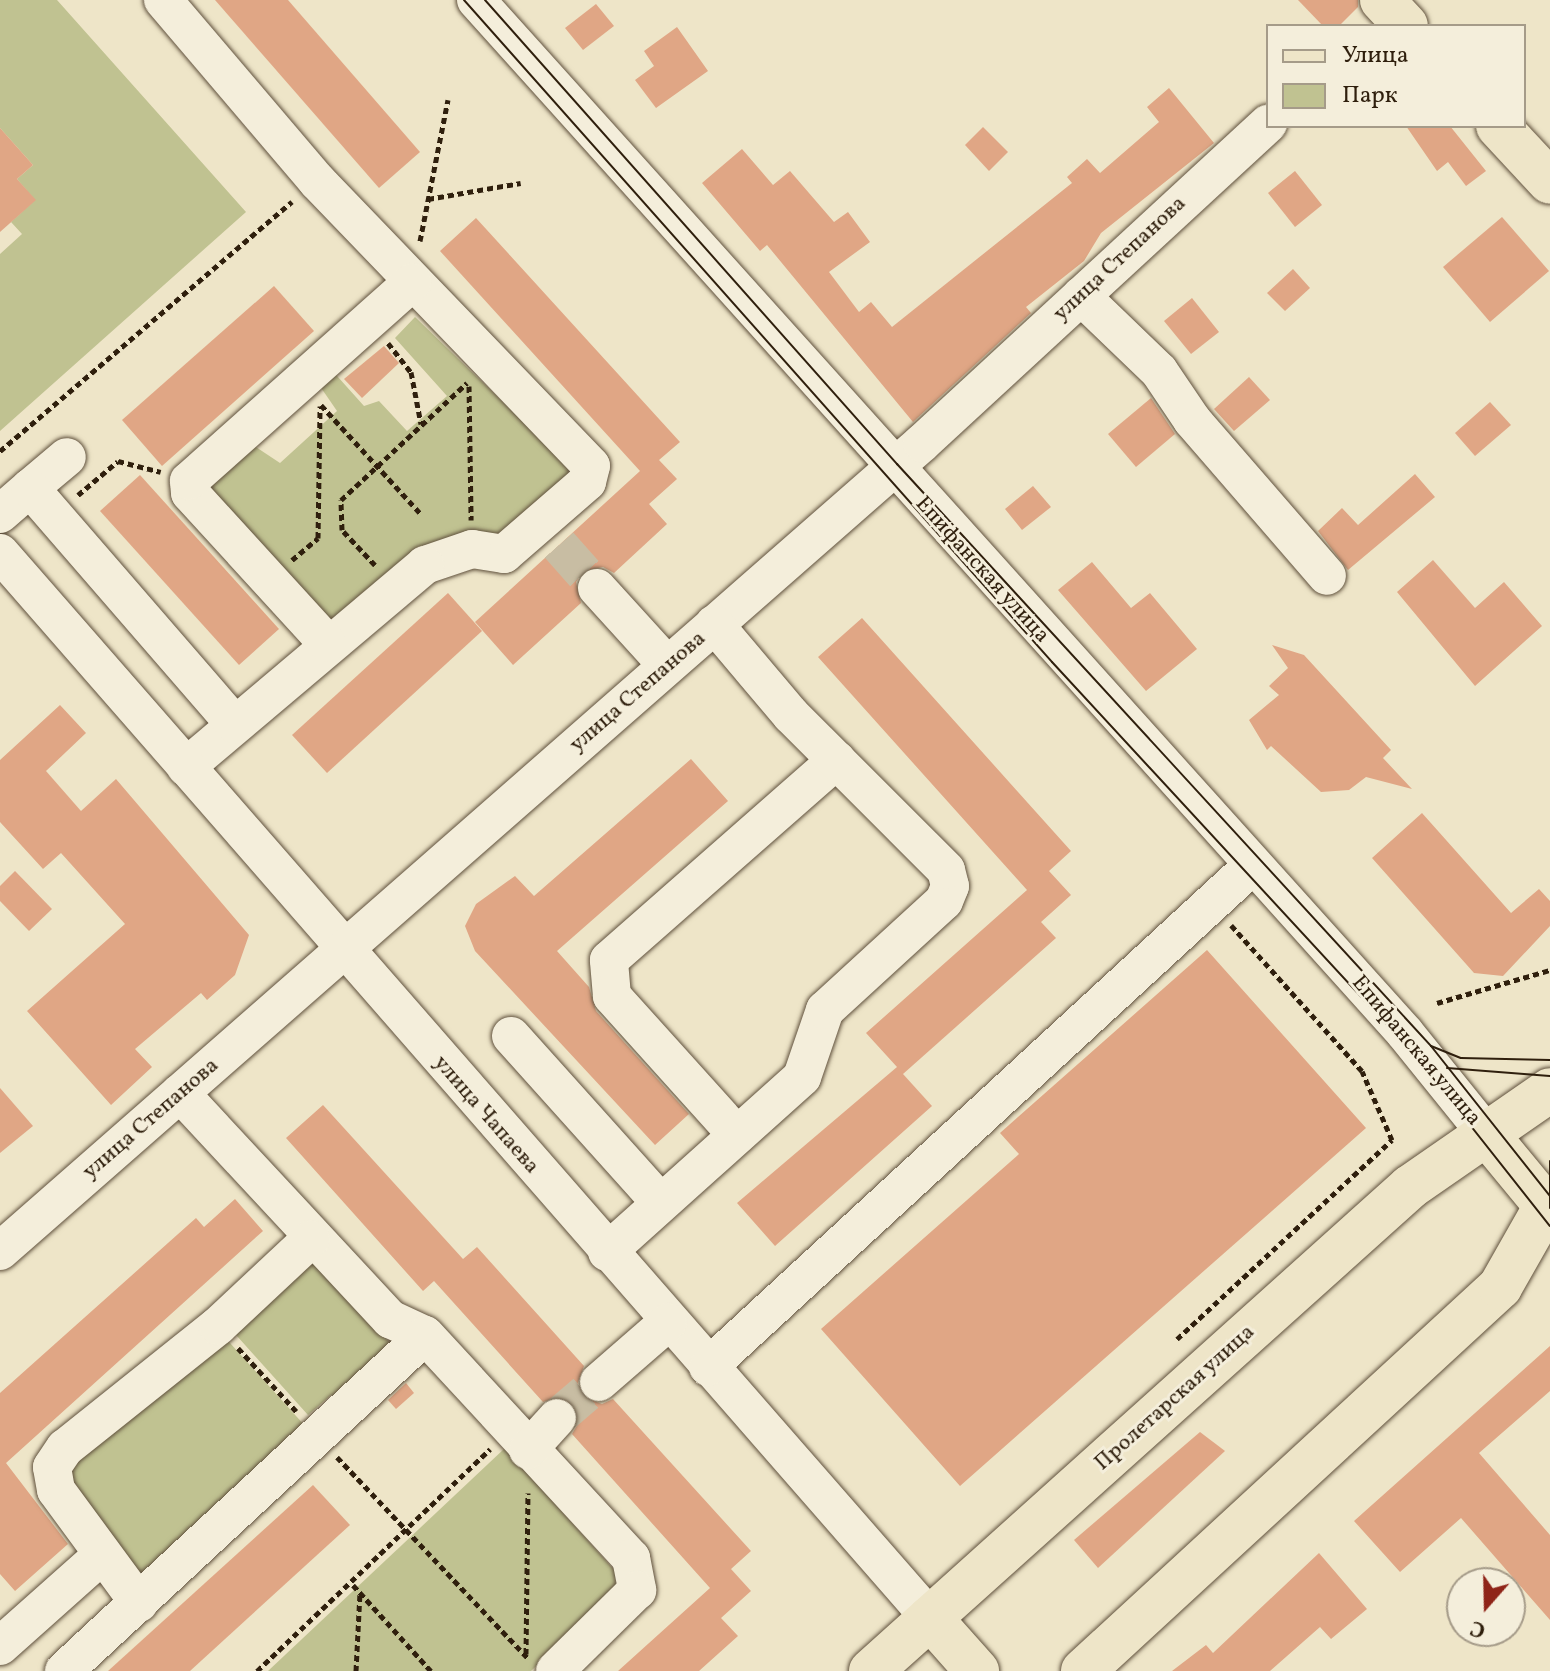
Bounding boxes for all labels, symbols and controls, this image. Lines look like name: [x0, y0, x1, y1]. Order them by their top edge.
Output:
legend: [1266, 24, 1526, 128]
text: Улица: [1342, 39, 1409, 73]
text: Парк: [1342, 79, 1398, 113]
street label: улица Степанова: [1048, 191, 1192, 327]
street label: Епифанская улица: [909, 491, 1055, 649]
street label: улица Степанова: [565, 626, 711, 758]
street label: Епифанская улица: [1345, 970, 1487, 1132]
street label: улица Чапаева: [427, 1050, 545, 1180]
street label: улица Степанова: [78, 1053, 224, 1185]
street label: Пролетарская улица: [1089, 1319, 1261, 1477]
north arrow: [1446, 1567, 1526, 1647]
text: С: [1466, 1611, 1490, 1645]

